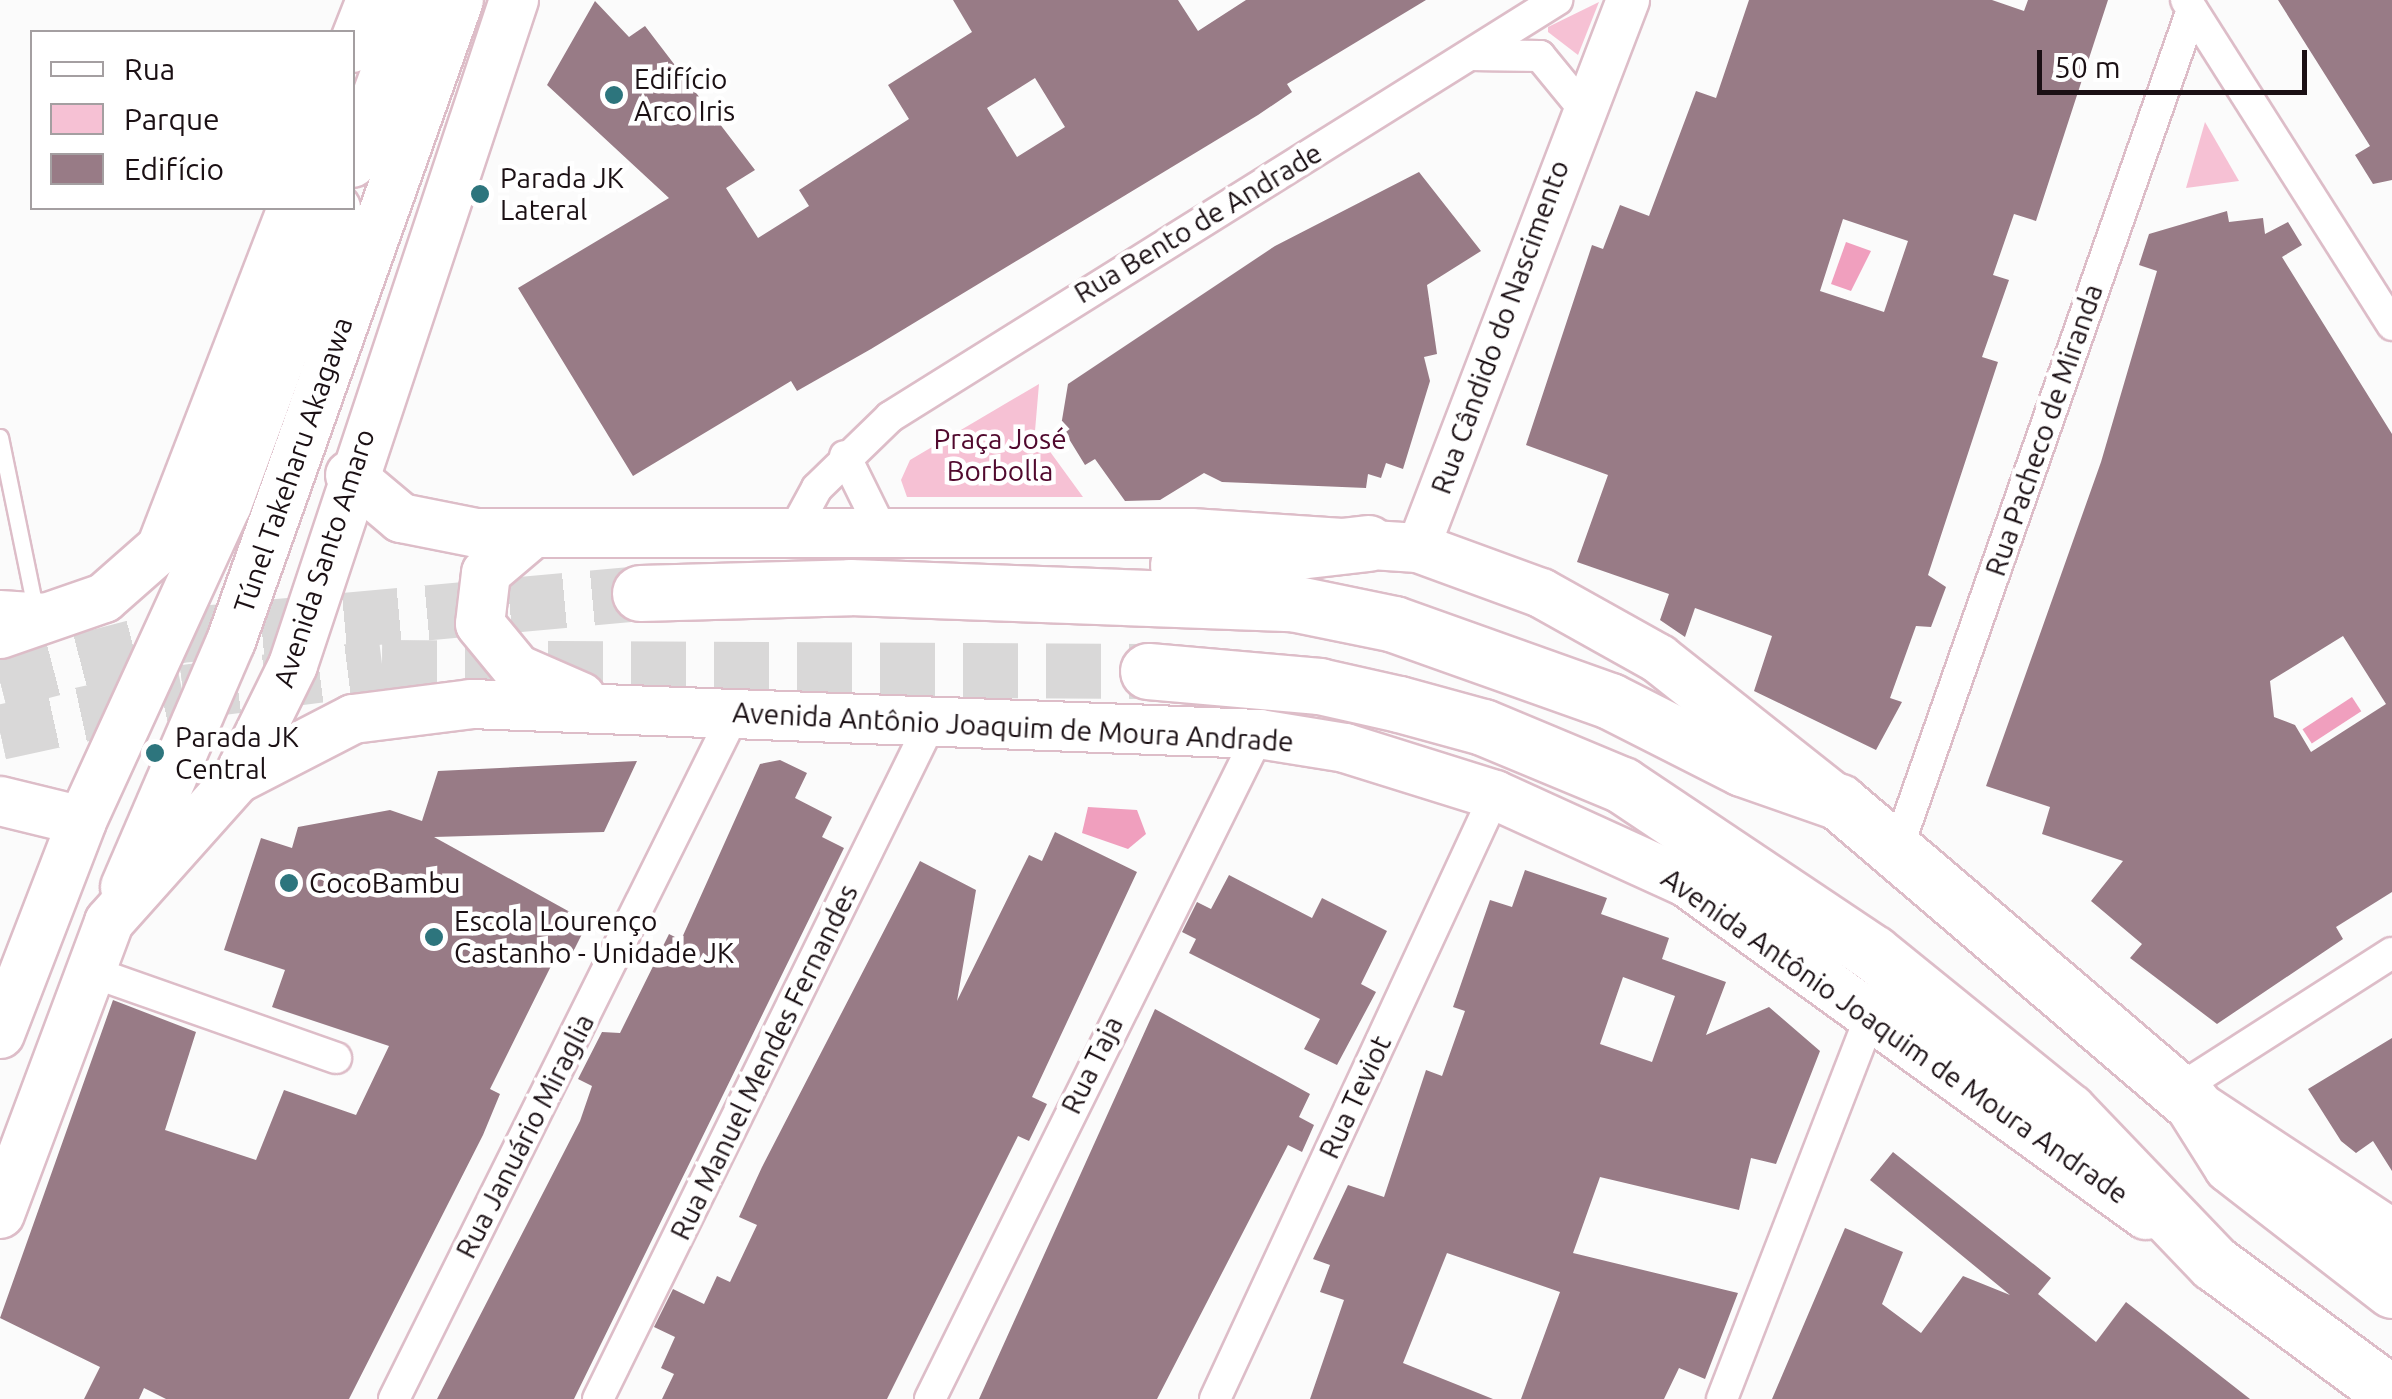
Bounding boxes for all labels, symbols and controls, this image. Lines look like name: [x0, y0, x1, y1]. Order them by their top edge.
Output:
legend: [30, 30, 355, 210]
scale bar: [2042, 30, 2312, 92]
text: 50 m: [2054, 50, 2121, 84]
text: Rua: [124, 52, 175, 86]
place label: Edifício Arco Iris: [634, 62, 735, 128]
marker: Edifício Arco Iris: [603, 84, 625, 106]
text: Parque: [124, 102, 220, 136]
street label: Rua Bento de Andrade: [1068, 136, 1328, 310]
text: Edifício: [124, 152, 224, 186]
street label: Rua Cândido do Nascimento: [1424, 156, 1576, 498]
place label: Parada JK Lateral: [500, 161, 624, 227]
marker: Parada JK Lateral: [469, 183, 491, 205]
street label: Rua Pacheco de Miranda: [1978, 280, 2110, 580]
street label: Túnel Takeharu Akagawa: [227, 313, 359, 617]
park label: Praça José Borbolla: [933, 422, 1067, 488]
street label: Avenida Santo Amaro: [266, 425, 382, 691]
street label: Avenida Antônio Joaquim de Moura Andrade: [732, 696, 1294, 758]
place label: Parada JK Central: [175, 720, 299, 786]
marker: Parada JK Central: [144, 742, 166, 764]
street label: Avenida Antônio Joaquim de Moura Andrade: [1655, 861, 2135, 1211]
place label: CocoBambu: [309, 866, 461, 900]
marker: CocoBambu: [278, 872, 300, 894]
street label: Rua Manuel Mendes Fernandes: [663, 879, 865, 1245]
place label: Escola Lourenço Castanho - Unidade JK: [454, 904, 734, 970]
marker: Escola Lourenço Castanho - Unidade JK: [423, 926, 445, 948]
street label: Rua Januário Miraglia: [449, 1008, 601, 1264]
street label: Rua Taja: [1054, 1011, 1130, 1119]
street label: Rua Teviot: [1312, 1030, 1398, 1164]

